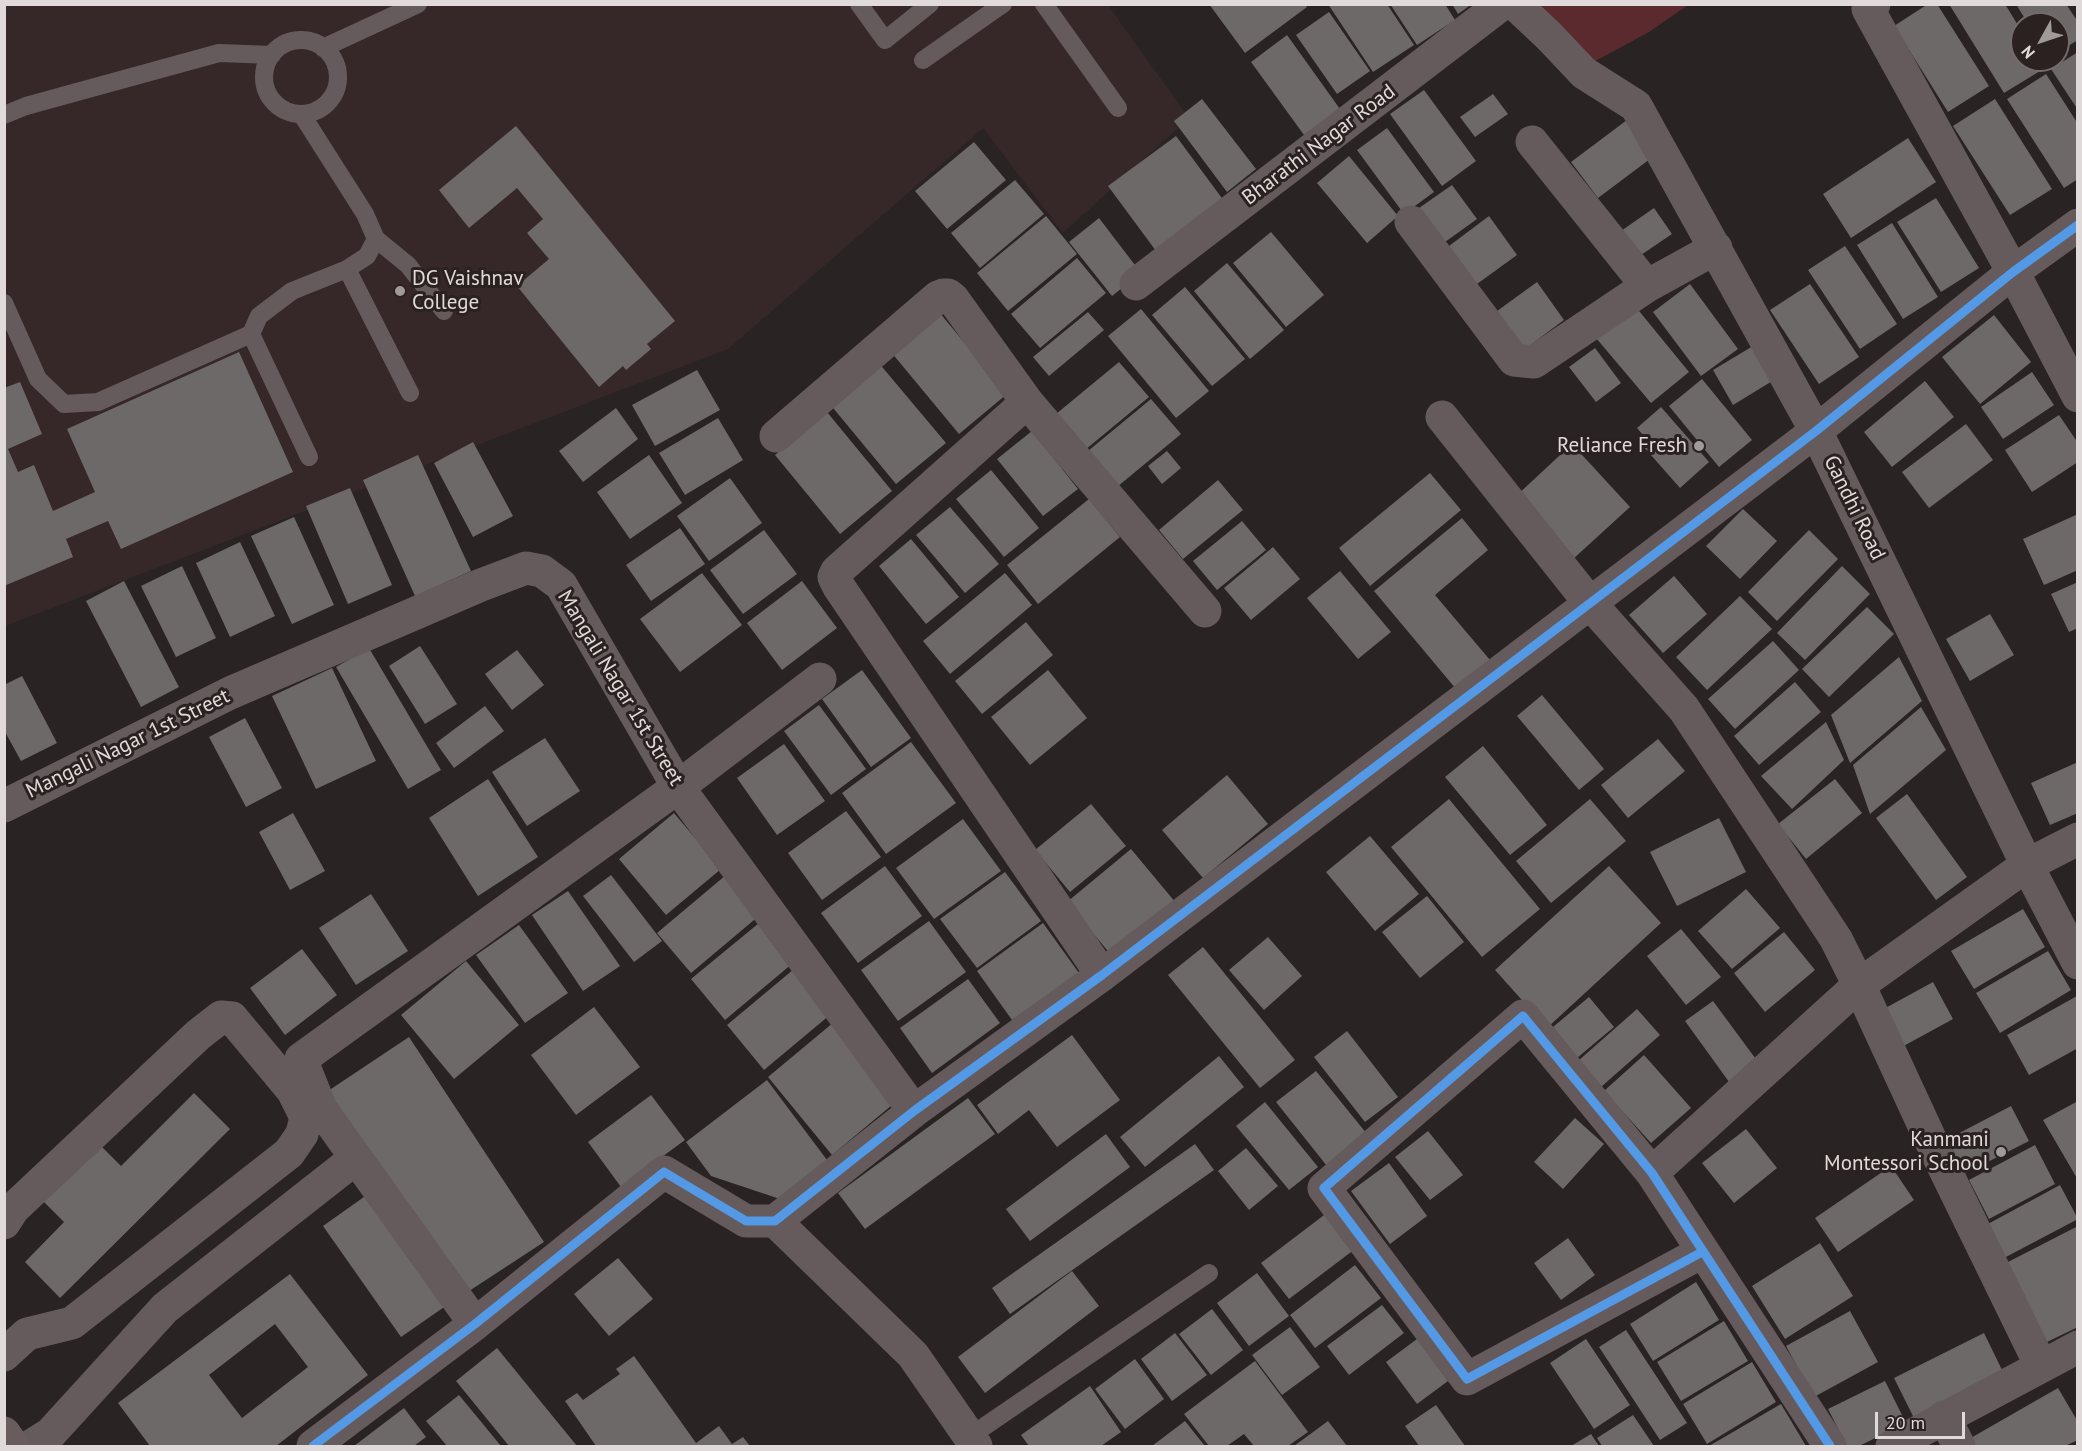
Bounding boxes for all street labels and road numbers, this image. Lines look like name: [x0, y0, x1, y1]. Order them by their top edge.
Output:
street label: Bharathi Nagar Road: [1238, 79, 1400, 211]
street label: Gandhi Road: [1818, 452, 1890, 564]
street label: Mangali Nagar 1st Street: [552, 586, 688, 790]
street label: Mangali Nagar 1st Street: [22, 684, 234, 804]

